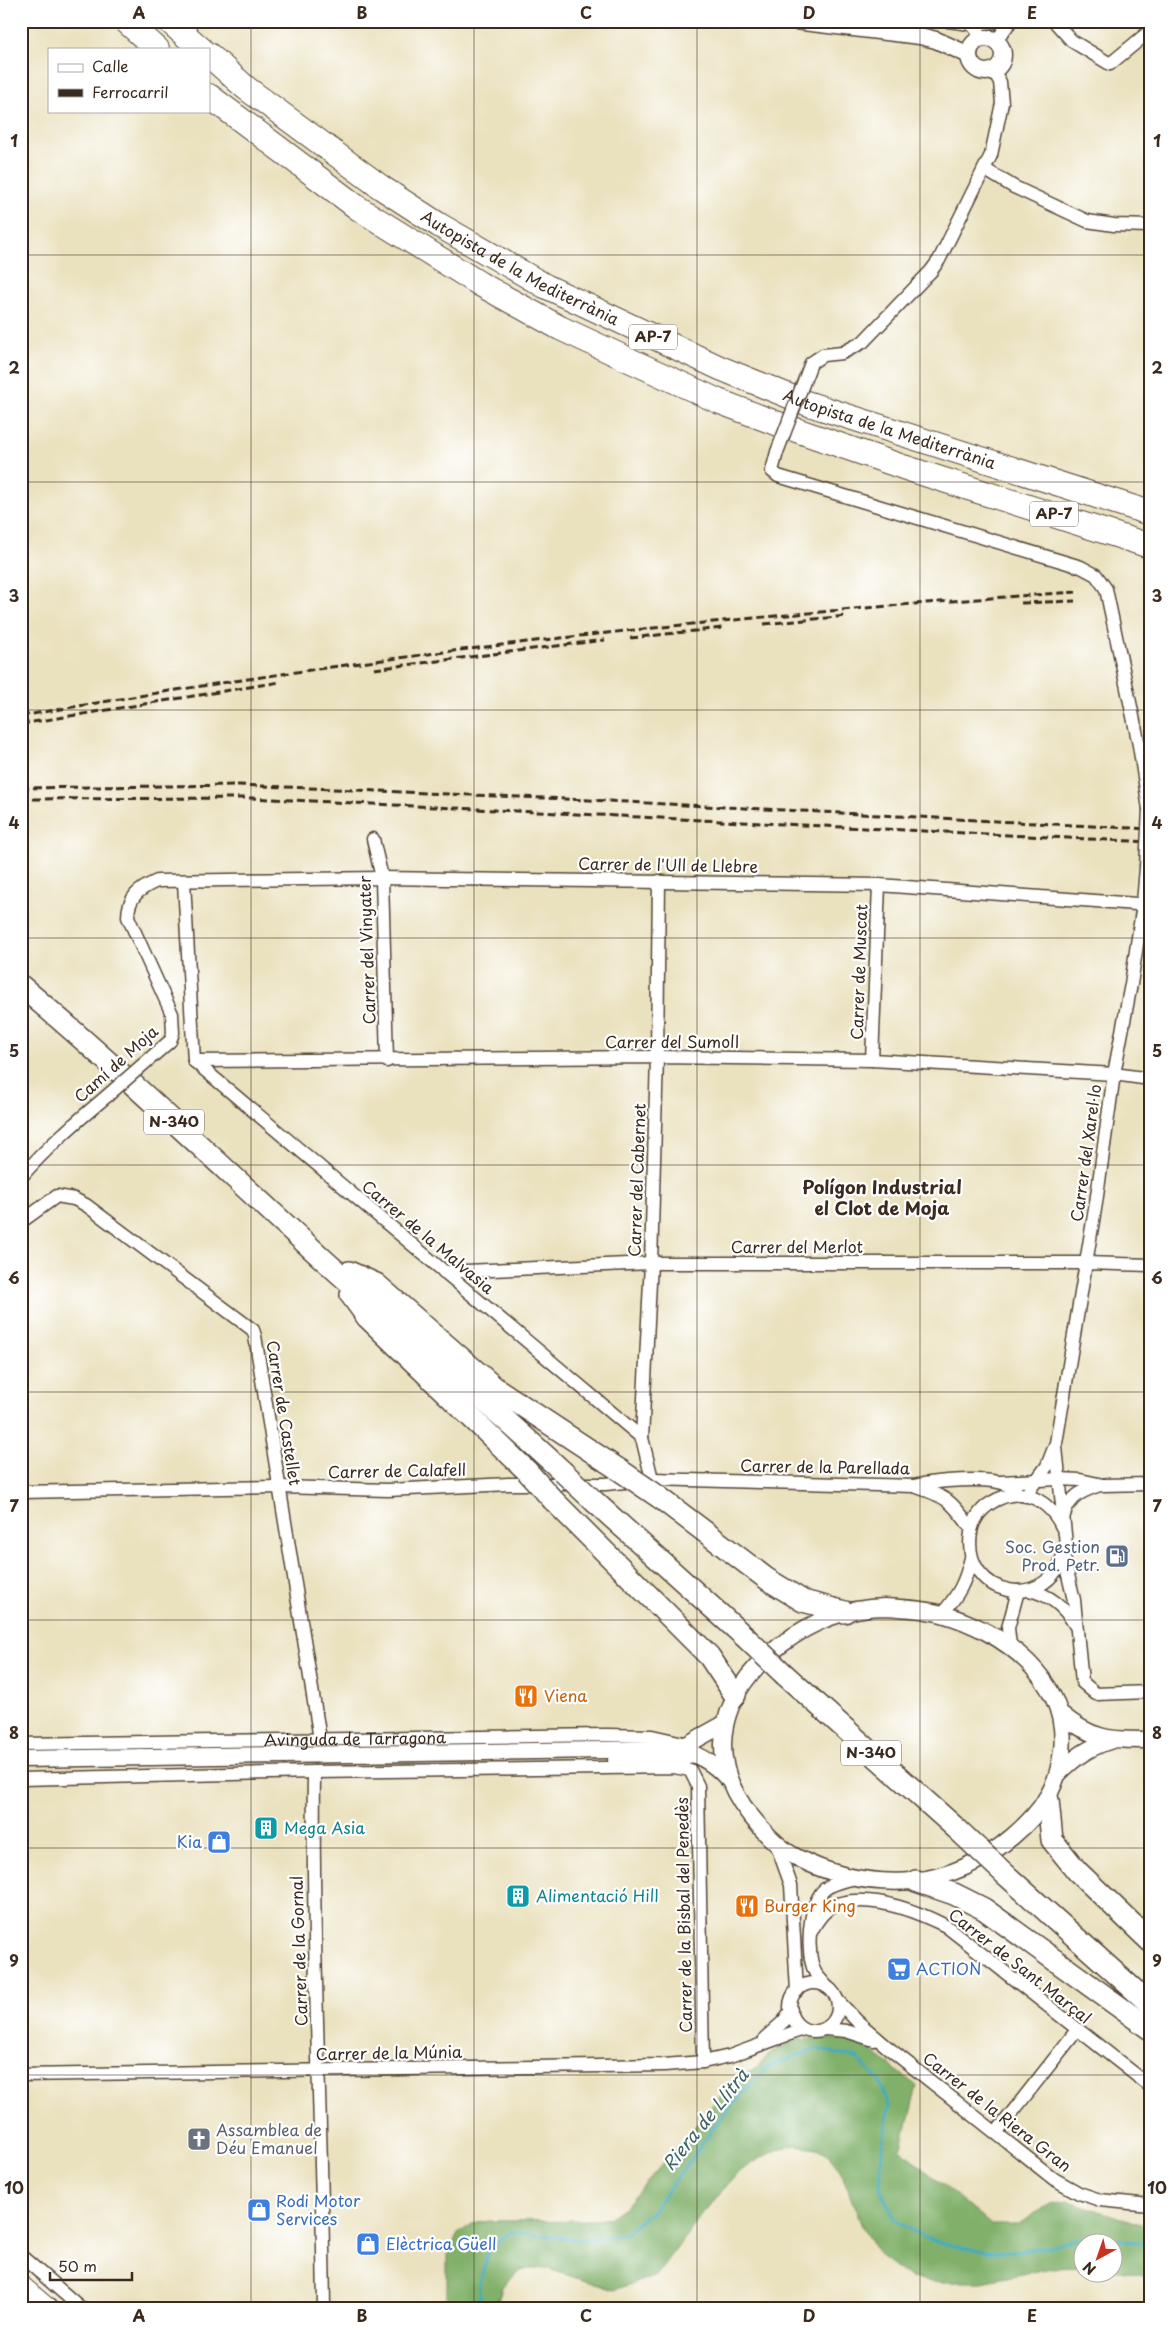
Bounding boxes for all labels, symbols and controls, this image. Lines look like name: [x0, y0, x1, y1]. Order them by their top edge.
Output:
text: A: [133, 0, 146, 24]
text: B: [357, 0, 368, 24]
text: C: [580, 0, 592, 24]
text: D: [803, 0, 815, 24]
text: E: [1027, 0, 1037, 24]
legend: [48, 48, 210, 112]
text: Calle: [92, 54, 129, 77]
text: Ferrocarril: [92, 80, 169, 103]
text: 1: [10, 128, 18, 152]
text: 1: [1153, 128, 1161, 152]
street label: Autopista de la Mediterrània: [417, 204, 624, 330]
road number: AP-7: [629, 324, 677, 350]
text: 2: [8, 355, 20, 379]
text: 2: [1151, 355, 1163, 379]
street label: Autopista de la Mediterrània: [780, 382, 999, 474]
road number: AP-7: [1030, 502, 1078, 526]
text: 3: [9, 583, 19, 607]
text: 3: [1152, 583, 1162, 607]
text: 4: [9, 810, 20, 834]
text: 4: [1152, 810, 1163, 834]
street label: Carrer de l'Ull de Llebre: [578, 850, 758, 878]
street label: Carrer del Vinyater: [351, 875, 381, 1025]
street label: Carrer de Muscat: [844, 903, 872, 1040]
street label: Camí de Moja: [68, 1019, 163, 1108]
street label: Carrer del Sumoll: [605, 1029, 739, 1053]
text: 5: [9, 1038, 19, 1062]
text: 5: [1152, 1038, 1162, 1062]
street label: Carrer del Xarel·lo: [1063, 1082, 1107, 1223]
street label: Carrer del Cabernet: [621, 1102, 651, 1257]
road number: N-340: [144, 1110, 204, 1134]
district label: Polígon Industrial el Clot de Moja: [802, 1173, 962, 1221]
street label: Carrer de la Malvasia: [357, 1174, 500, 1299]
street label: Carrer del Merlot: [731, 1234, 864, 1258]
text: 6: [8, 1265, 20, 1289]
text: 6: [1151, 1265, 1163, 1289]
street label: Carrer de Castellet: [262, 1339, 308, 1488]
street label: Carrer de la Parellada: [740, 1453, 910, 1479]
street label: Carrer de Calafell: [328, 1457, 466, 1483]
text: 7: [9, 1493, 19, 1517]
text: 7: [1152, 1493, 1162, 1517]
place label: Soc. Gestion Prod. Petr.: [1005, 1534, 1100, 1576]
fuel station icon: Soc. Gestion Prod. Petr.: [1104, 1543, 1130, 1569]
restaurant icon: Viena: [513, 1683, 539, 1709]
place label: Viena: [544, 1683, 587, 1707]
text: 8: [9, 1720, 19, 1744]
text: 8: [1152, 1720, 1162, 1744]
street label: Avinguda de Tarragona: [264, 1724, 446, 1751]
road number: N-340: [841, 1740, 901, 1766]
street label: Carrer de la Bisbal del Penedès: [669, 1797, 697, 2033]
building icon: Mega Asia: [253, 1815, 279, 1841]
place label: Mega Asia: [284, 1815, 365, 1839]
place label: Kia: [177, 1829, 202, 1853]
shop icon: Kia: [206, 1829, 232, 1855]
street label: Carrer de la Gornal: [283, 1875, 313, 2027]
building icon: Alimentació Hill: [505, 1883, 531, 1909]
place label: Alimentació Hill: [536, 1883, 659, 1907]
restaurant icon: Burger King: [734, 1893, 760, 1919]
place label: Burger King: [764, 1893, 856, 1917]
street label: Carrer de Sant Marçal: [944, 1902, 1097, 2029]
text: 9: [9, 1948, 19, 1972]
text: 9: [1152, 1948, 1162, 1972]
supermarket icon: ACTION: [886, 1956, 912, 1982]
place label: ACTION: [916, 1956, 982, 1980]
street label: Carrer de la Múnia: [316, 2039, 463, 2065]
street label: Carrer de la Riera Gran: [918, 2046, 1077, 2177]
water label: Riera de Llitrà: [655, 2061, 755, 2176]
place label: Assamblea de Déu Emanuel: [216, 2117, 322, 2159]
church icon: Assamblea de Déu Emanuel: [186, 2126, 212, 2152]
text: 10: [4, 2175, 24, 2199]
text: 10: [1147, 2175, 1167, 2199]
place label: Rodi Motor Services: [276, 2188, 361, 2230]
shop icon: Rodi Motor Services: [246, 2197, 272, 2223]
shop icon: Elèctrica Güell: [355, 2231, 381, 2257]
place label: Elèctrica Güell: [386, 2231, 496, 2255]
north arrow: [1074, 2232, 1124, 2282]
scale bar: [50, 2250, 132, 2282]
text: 50 m: [58, 2254, 97, 2277]
text: N: [1078, 2257, 1100, 2280]
text: A: [133, 2303, 146, 2327]
text: B: [357, 2303, 368, 2327]
text: C: [580, 2303, 592, 2327]
text: D: [803, 2303, 815, 2327]
text: E: [1027, 2303, 1037, 2327]

